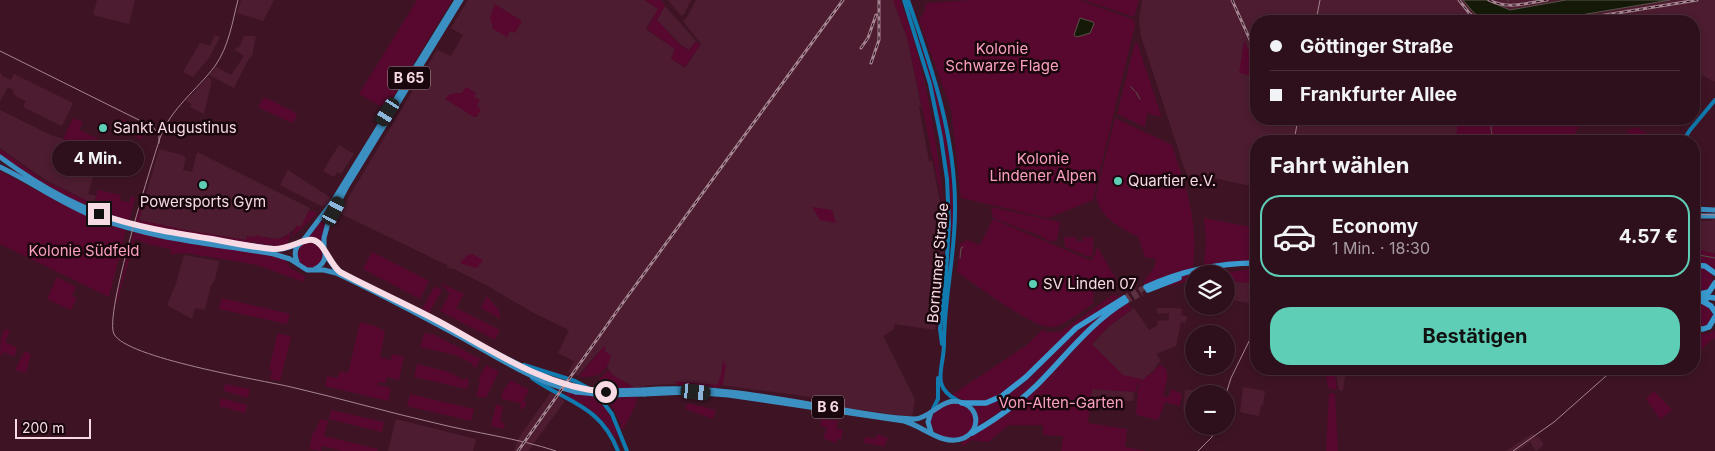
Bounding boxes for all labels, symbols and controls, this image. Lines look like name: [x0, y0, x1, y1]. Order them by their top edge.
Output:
text: Göttinger Straße: [1300, 35, 1453, 58]
park label: Kolonie Schwarze Flage: [945, 39, 1059, 75]
road number: B 65: [388, 66, 430, 90]
text: Frankfurter Allee: [1300, 83, 1457, 106]
car: [373, 95, 402, 129]
place label: Sankt Augustinus: [113, 118, 237, 137]
marker: Sankt Augustinus: [97, 122, 109, 134]
callout: 4 Min.: [53, 142, 145, 176]
text: 4 Min.: [73, 148, 123, 168]
park label: Kolonie Lindener Alpen: [989, 149, 1097, 185]
text: Fahrt wählen: [1270, 152, 1410, 178]
place label: Quartier e.V.: [1128, 171, 1216, 190]
marker: Quartier e.V.: [1112, 175, 1124, 187]
marker: Powersports Gym: [197, 179, 209, 191]
place label: Powersports Gym: [140, 192, 266, 211]
car: [320, 194, 347, 228]
street label: Bornumer Straße: [923, 202, 952, 324]
route end: [88, 203, 110, 225]
icon: car: [1272, 214, 1317, 259]
text: Economy: [1332, 215, 1418, 238]
text: 4.57 €: [1619, 225, 1678, 248]
text: 1 Min. · 18:30: [1332, 238, 1430, 258]
park label: Kolonie Südfeld: [29, 241, 139, 260]
map controls: [1185, 265, 1235, 435]
button: layers: [1185, 265, 1235, 315]
place label: SV Linden 07: [1043, 274, 1137, 293]
marker: SV Linden 07: [1027, 278, 1039, 290]
button: Bestätigen: [1270, 307, 1680, 365]
button: +: [1185, 325, 1235, 375]
route start: [595, 381, 617, 403]
car: [680, 383, 711, 401]
button: −: [1185, 385, 1235, 435]
park label: Von-Alten-Garten: [998, 393, 1124, 412]
road number: B 6: [812, 396, 844, 418]
scale bar: [15, 416, 91, 439]
text: 200 m: [22, 419, 64, 436]

